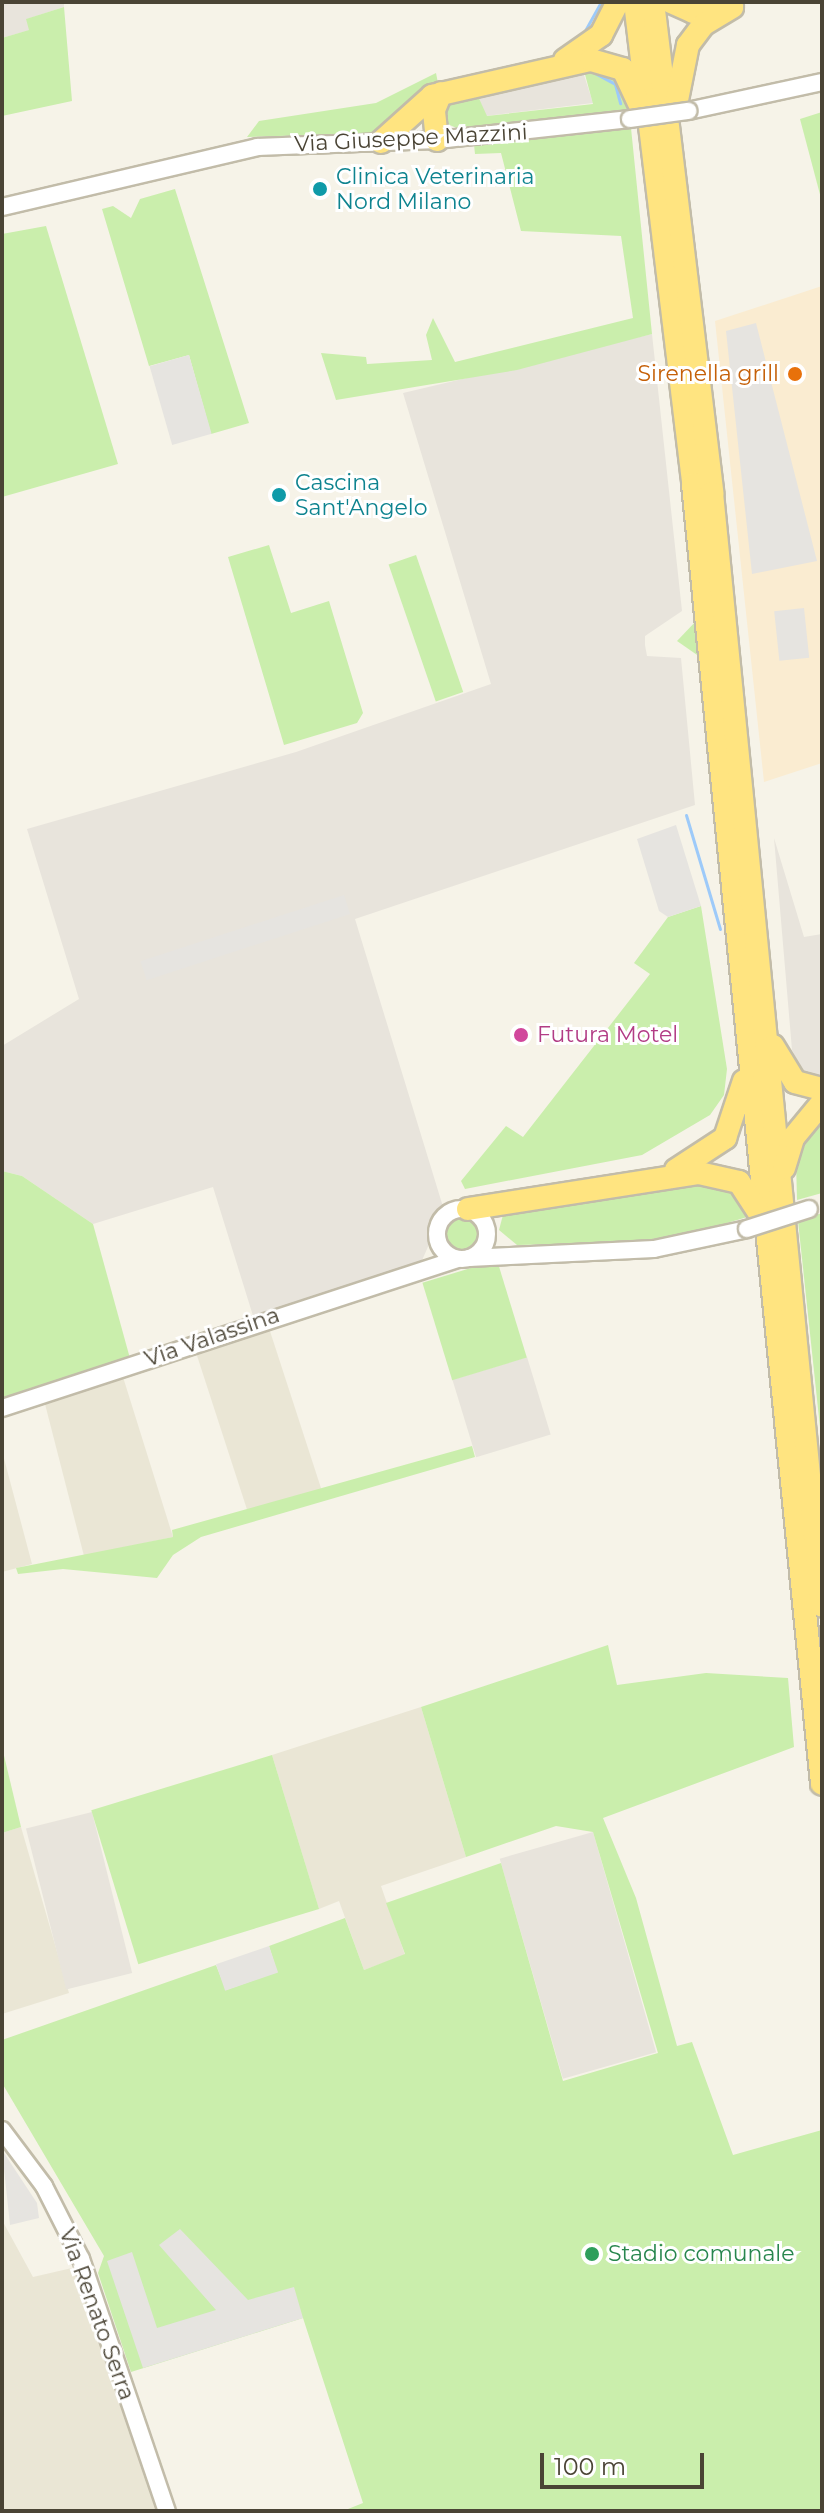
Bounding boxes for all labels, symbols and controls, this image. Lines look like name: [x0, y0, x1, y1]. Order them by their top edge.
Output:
street label: Via Giuseppe Mazzini: [294, 119, 528, 157]
place label: Clinica Veterinaria Nord Milano: [336, 163, 535, 214]
marker: Clinica Veterinaria Nord Milano: [311, 180, 329, 198]
place label: Sirenella grill: [638, 361, 779, 387]
marker: Sirenella grill: [786, 365, 804, 383]
place label: Cascina Sant'Angelo: [295, 469, 428, 520]
marker: Cascina Sant'Angelo: [270, 486, 288, 504]
place label: Futura Motel: [537, 1022, 678, 1048]
marker: Futura Motel: [512, 1026, 530, 1044]
street label: Via Valassina: [141, 1302, 283, 1372]
street label: Via Renato Serra: [54, 2224, 140, 2404]
place label: Stadio comunale: [608, 2241, 795, 2267]
marker: Stadio comunale: [583, 2245, 601, 2263]
scale bar: [544, 2437, 708, 2487]
text: 100 m: [554, 2452, 626, 2481]

